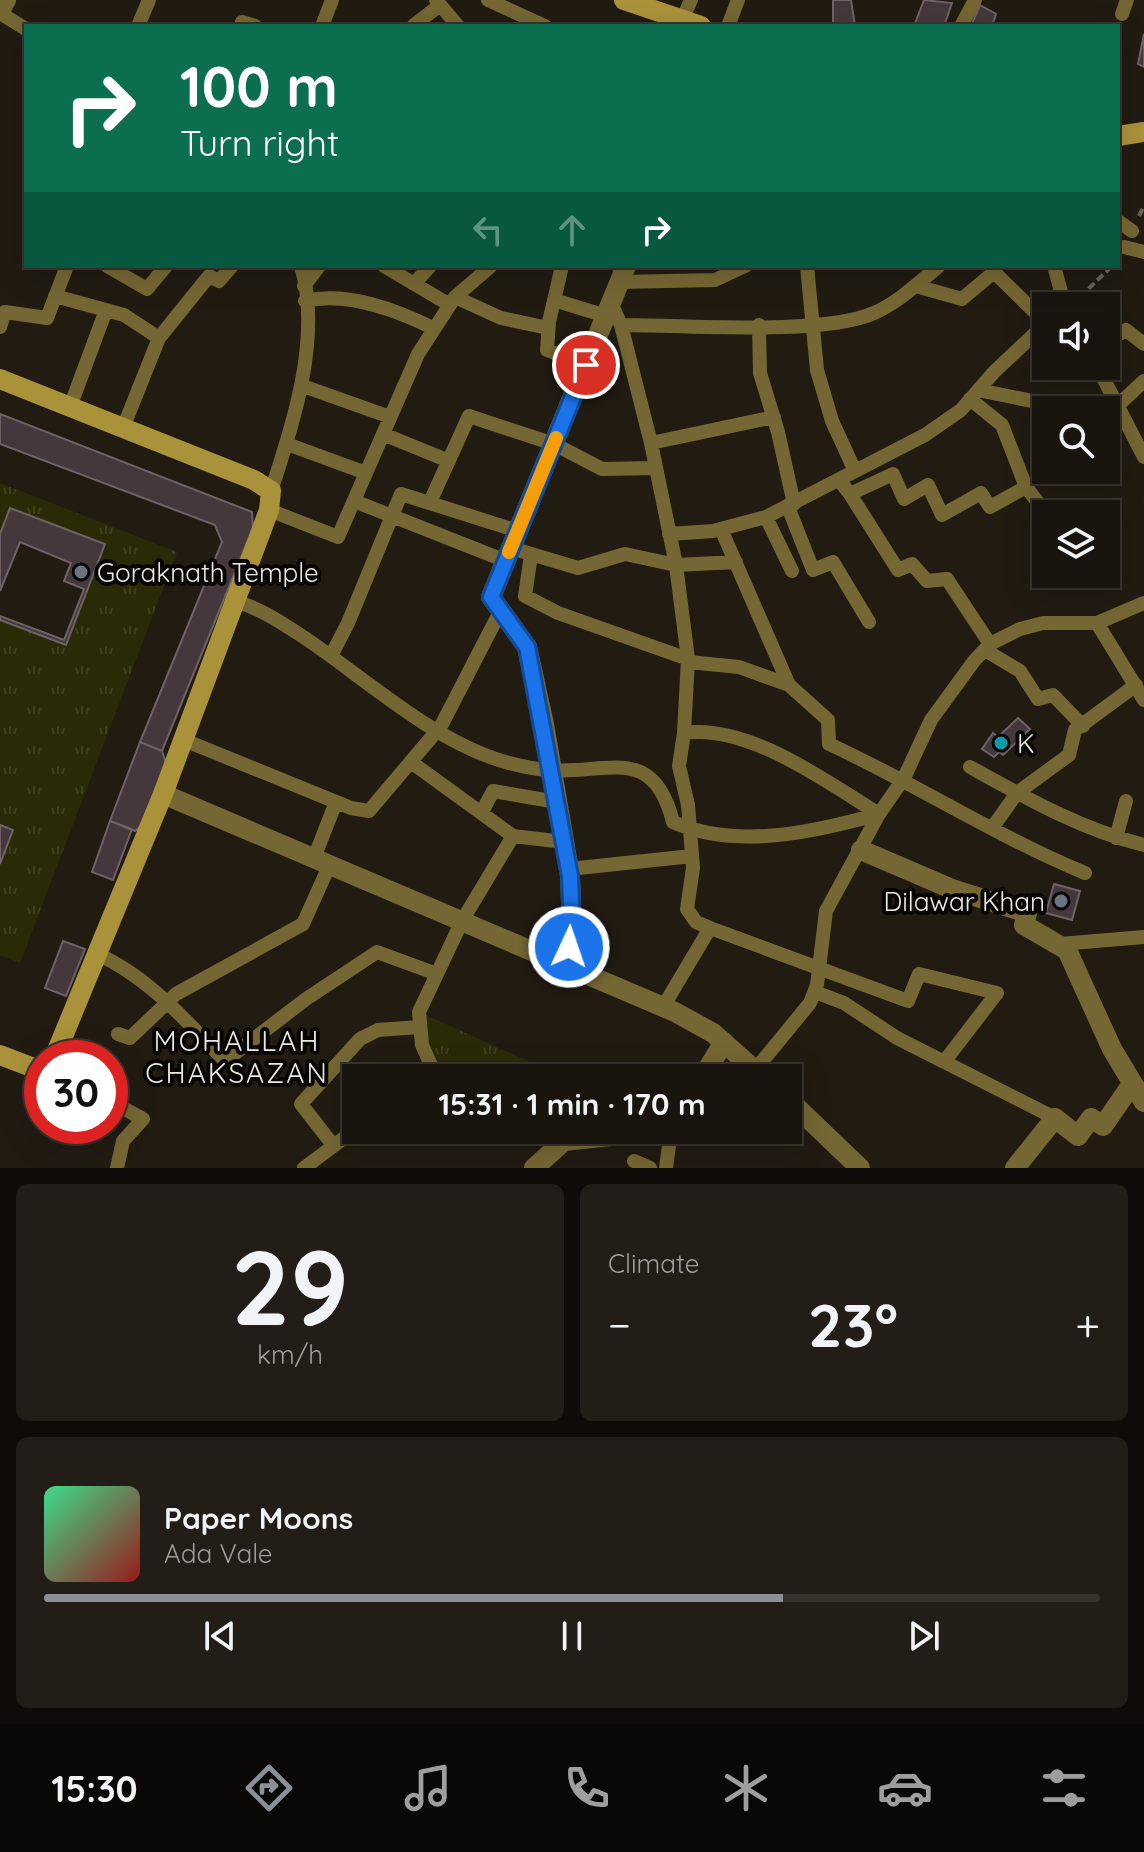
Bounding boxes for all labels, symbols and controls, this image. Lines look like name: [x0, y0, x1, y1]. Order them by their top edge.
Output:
text: 100 m: [180, 51, 338, 121]
icon: right: [48, 56, 152, 160]
text: Turn right: [180, 120, 339, 165]
icon: left: [466, 208, 510, 252]
icon: ahead: [550, 208, 594, 252]
icon: right: [634, 208, 678, 252]
map controls: [1032, 292, 1120, 588]
button: sound: [1032, 292, 1120, 380]
pin: [552, 331, 620, 399]
icon: arrive: [564, 343, 608, 387]
button: search: [1032, 396, 1120, 484]
button: layers: [1032, 500, 1120, 588]
place label: Goraknath Temple: [97, 556, 319, 589]
marker: Goraknath Temple: [72, 563, 90, 581]
place label: K: [1017, 727, 1035, 760]
marker: K: [992, 734, 1010, 752]
place label: Dilawar Khan: [884, 885, 1045, 918]
marker: Dilawar Khan: [1052, 892, 1070, 910]
position arrow: [527, 905, 611, 989]
district label: MOHALLAH CHAKSAZAN: [145, 1023, 329, 1090]
speed limit sign: 30: [24, 1040, 128, 1144]
text: 15:31 · 1 min · 170 m: [438, 1085, 706, 1123]
text: 29: [231, 1221, 349, 1351]
text: Climate: [608, 1247, 699, 1280]
text: 23°: [808, 1287, 898, 1362]
text: −: [608, 1297, 631, 1352]
text: +: [1075, 1297, 1100, 1352]
text: km/h: [257, 1338, 323, 1371]
text: Paper Moons: [164, 1499, 353, 1537]
text: Ada Vale: [164, 1537, 273, 1570]
icon: previous: [198, 1614, 242, 1658]
icon: pause: [550, 1614, 594, 1658]
icon: next: [902, 1614, 946, 1658]
icon: directions: [241, 1760, 297, 1816]
icon: music: [400, 1760, 456, 1816]
icon: phone: [559, 1760, 615, 1816]
icon: climate: [718, 1760, 774, 1816]
icon: car: [877, 1760, 933, 1816]
icon: filters: [1036, 1760, 1092, 1816]
text: 15:30: [52, 1766, 138, 1811]

